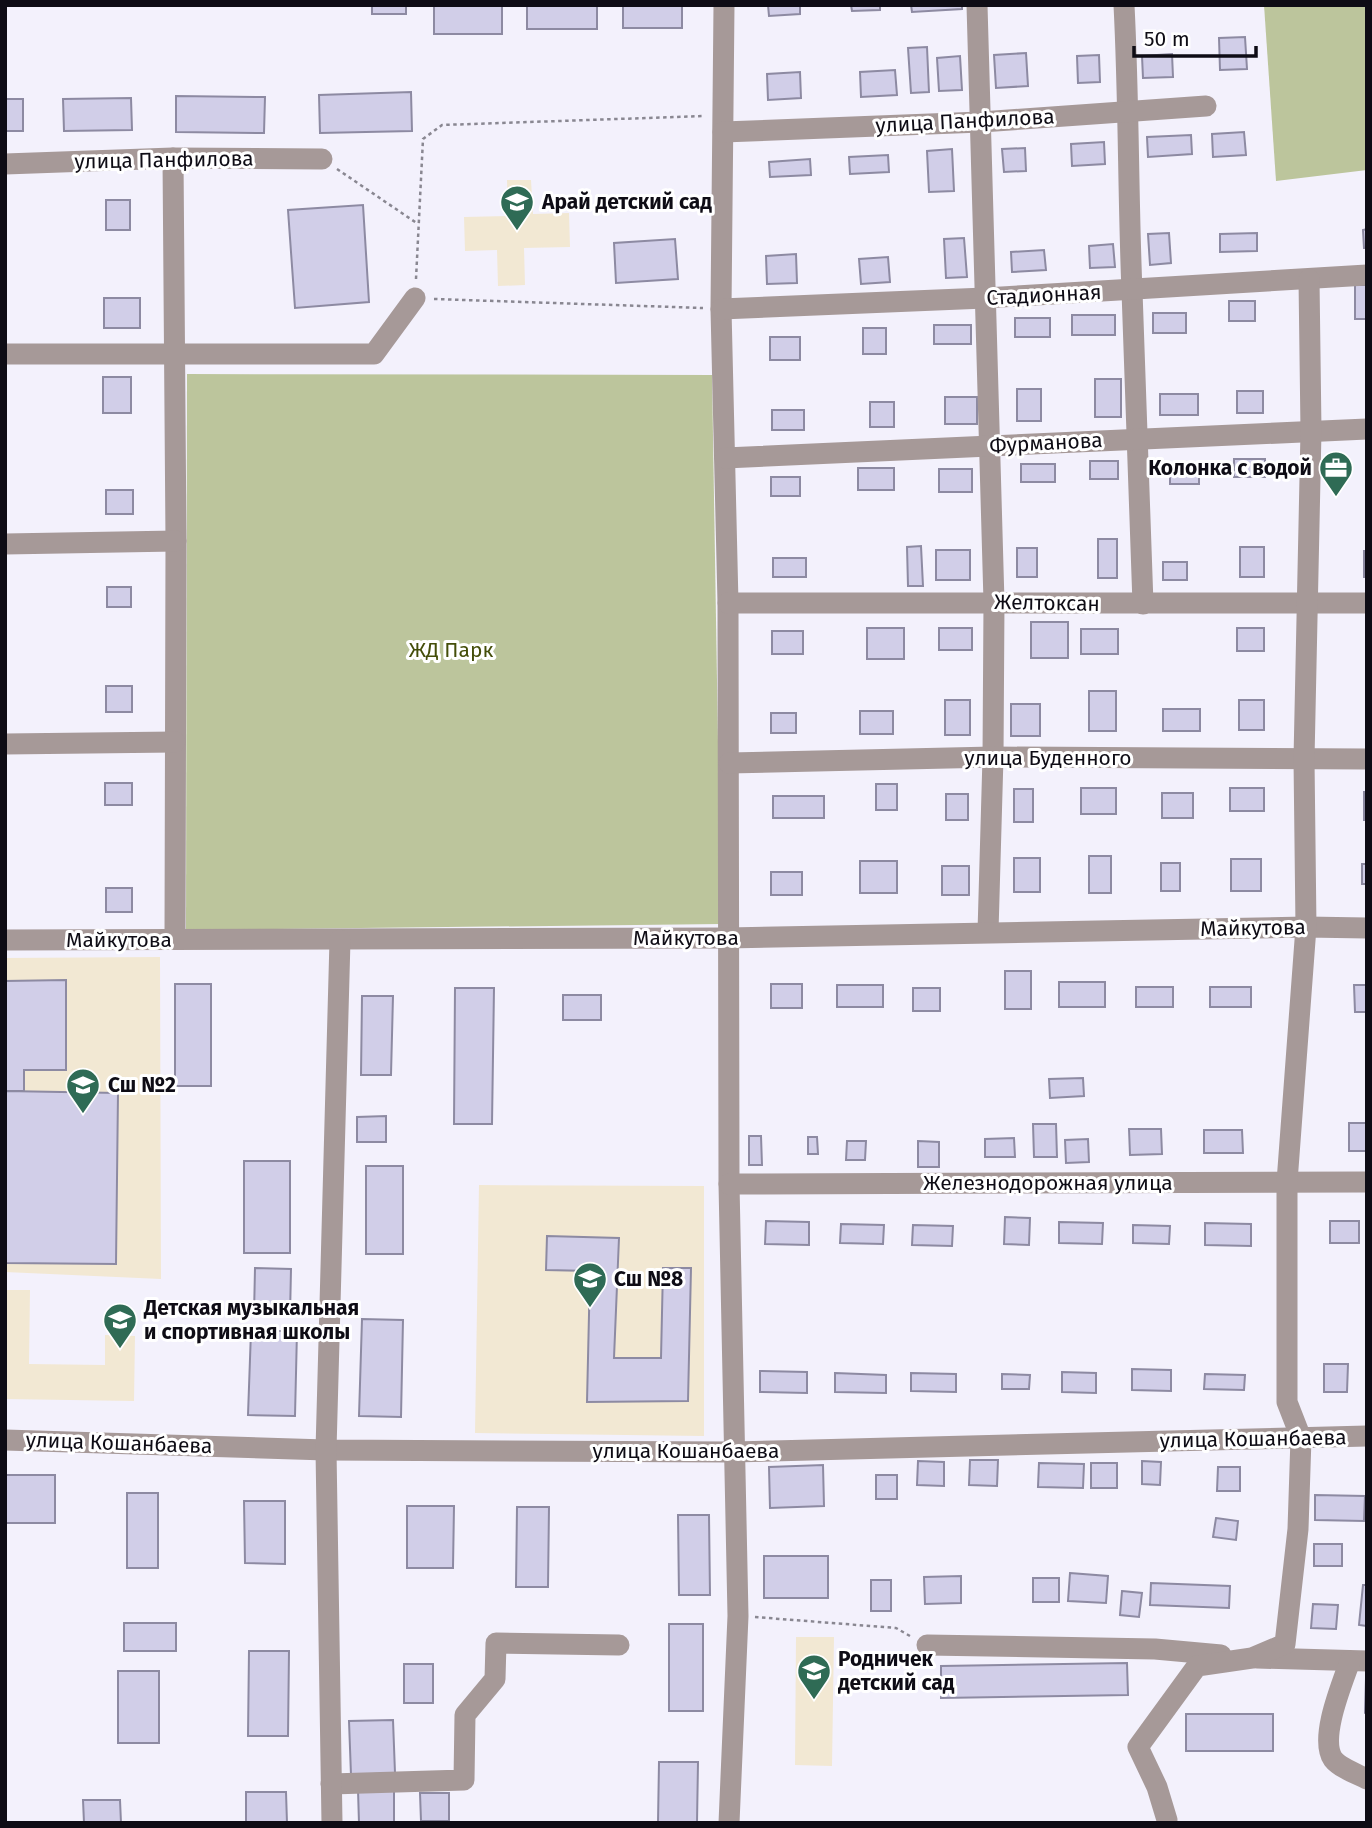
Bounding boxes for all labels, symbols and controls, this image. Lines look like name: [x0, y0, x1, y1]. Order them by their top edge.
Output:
scale bar: [1134, 14, 1256, 58]
text: 50 m: [1144, 26, 1190, 52]
street label: улица Панфилова: [875, 103, 1055, 139]
street label: улица Панфилова: [74, 145, 254, 175]
school or university icon: Арай детский сад: [498, 183, 536, 232]
place label: Арай детский сад: [541, 189, 712, 215]
street label: Стадионная: [986, 279, 1102, 311]
street label: Фурманова: [989, 427, 1103, 459]
office icon: Колонка с водой: [1317, 449, 1355, 498]
place label: Колонка с водой: [1148, 455, 1312, 481]
street label: Желтоксан: [994, 589, 1100, 617]
park label: ЖД Парк: [409, 637, 493, 663]
street label: улица Буденного: [964, 745, 1132, 771]
street label: Майкутова: [1200, 914, 1306, 942]
street label: Майкутова: [633, 925, 739, 951]
street label: Майкутова: [66, 927, 172, 953]
school or university icon: Сш №2: [64, 1066, 102, 1115]
place label: Сш №2: [108, 1072, 176, 1098]
street label: Железнодорожная улица: [923, 1170, 1173, 1196]
school or university icon: Сш №8: [571, 1260, 609, 1309]
place label: Сш №8: [614, 1266, 683, 1292]
place label: Детская музыкальная и спортивная школы: [143, 1295, 359, 1345]
school or university icon: Детская музыкальная и спортивная школы: [101, 1301, 139, 1350]
street label: улица Кошанбаева: [1159, 1424, 1347, 1454]
street label: улица Кошанбаева: [25, 1427, 213, 1459]
street label: улица Кошанбаева: [593, 1438, 779, 1464]
place label: Родничек детский сад: [838, 1646, 955, 1696]
school or university icon: Родничек детский сад: [795, 1652, 833, 1701]

